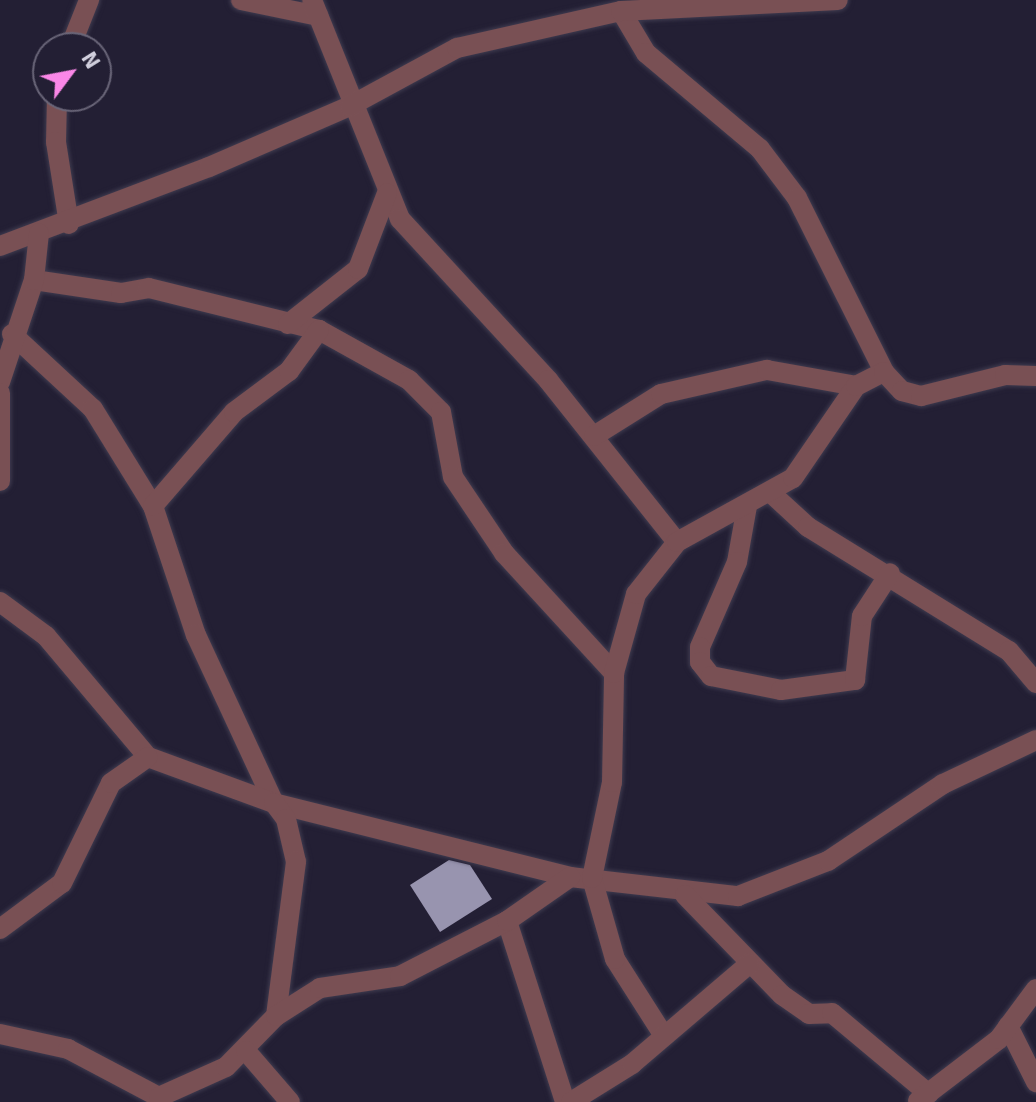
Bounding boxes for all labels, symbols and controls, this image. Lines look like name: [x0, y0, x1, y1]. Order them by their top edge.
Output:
north arrow: [32, 32, 112, 112]
text: N: [76, 46, 107, 74]

